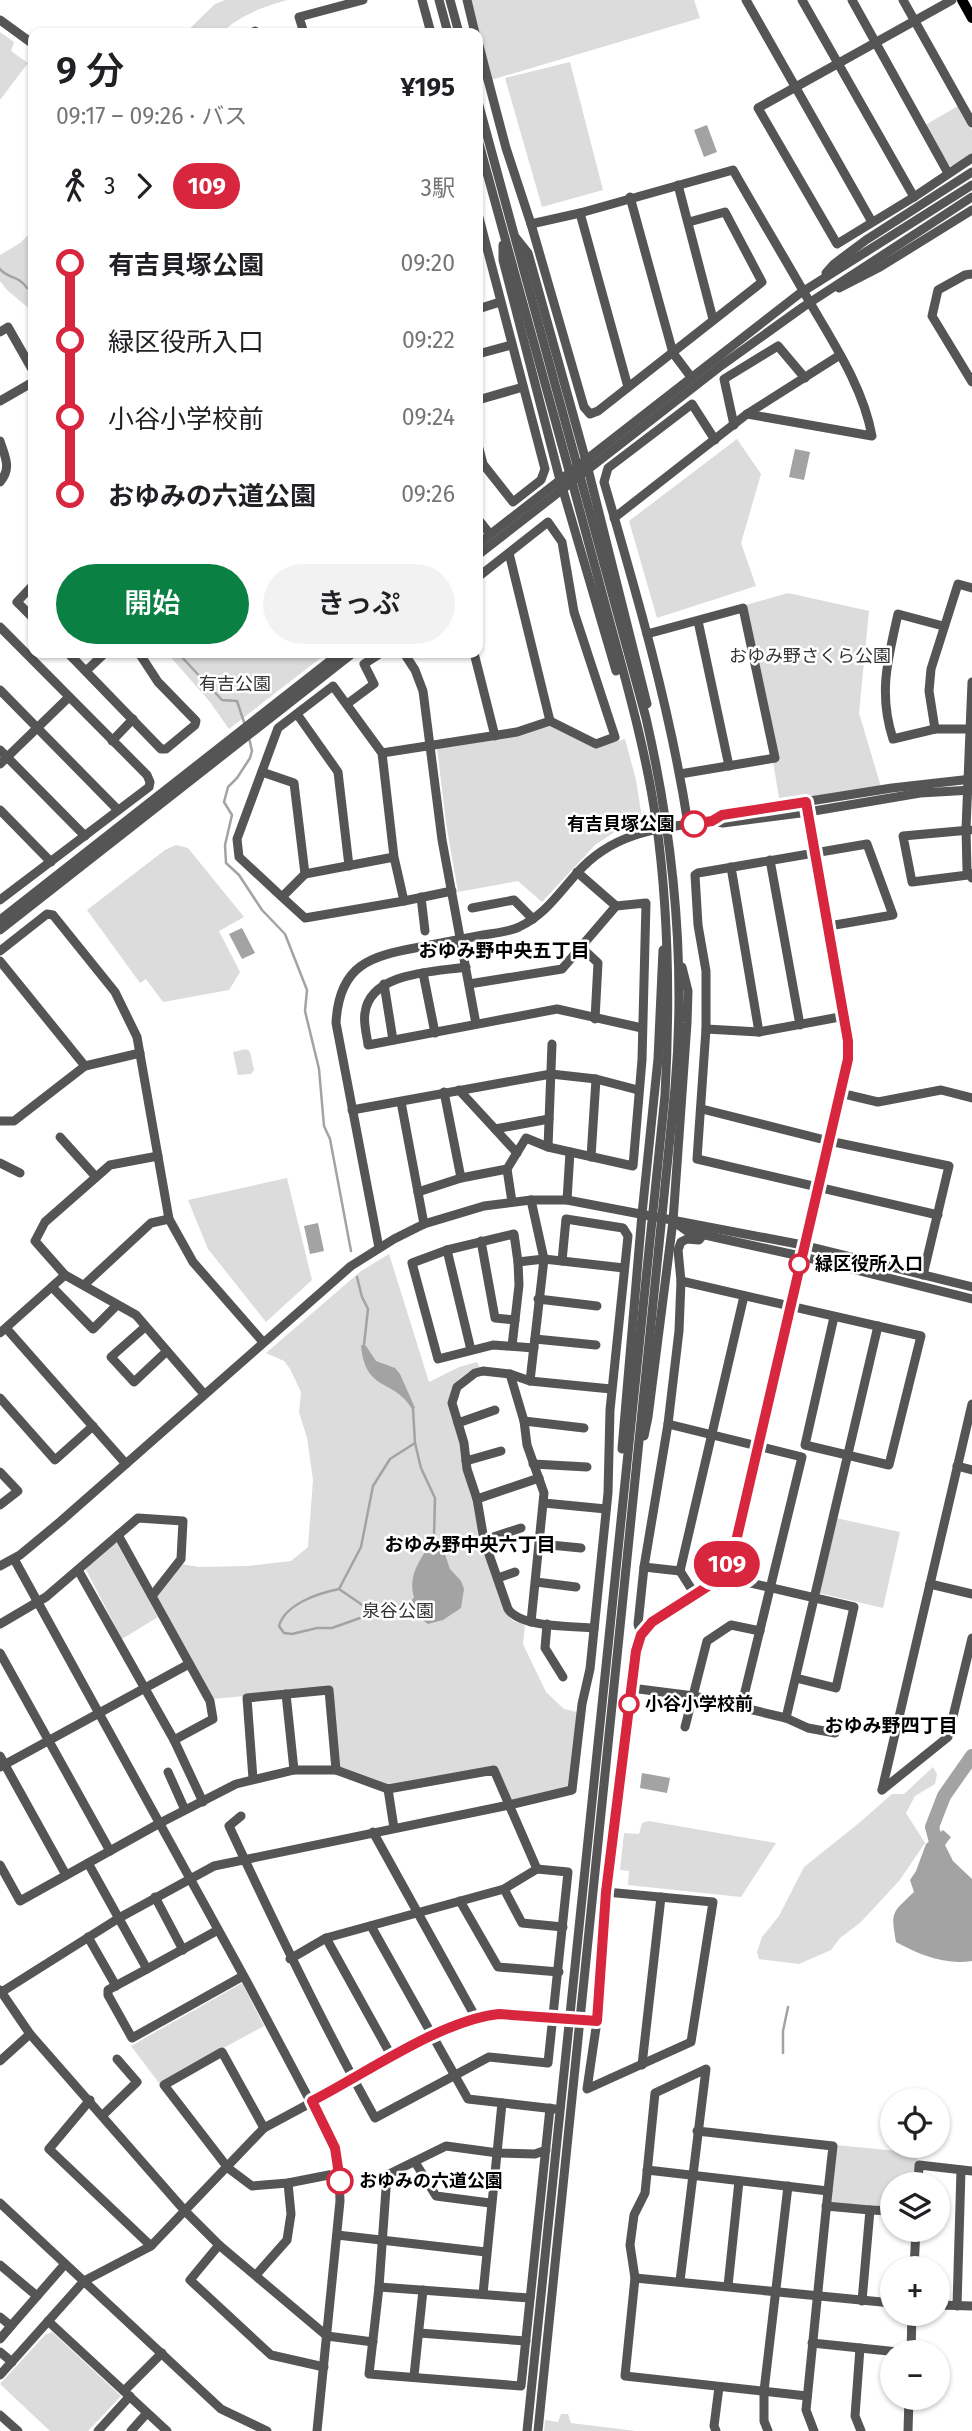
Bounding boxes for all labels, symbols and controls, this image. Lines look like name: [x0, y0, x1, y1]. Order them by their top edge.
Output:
text: 9 分: [56, 48, 124, 94]
text: ¥195: [400, 72, 455, 103]
text: 09:17 – 09:26 · バス: [56, 102, 247, 130]
icon: walk: [56, 167, 94, 205]
icon: forward: [125, 167, 163, 205]
text: 3: [104, 172, 115, 200]
text: 109: [187, 172, 226, 200]
text: 3駅: [421, 174, 455, 202]
text: 09:20: [401, 249, 455, 277]
text: 有吉貝塚公園: [108, 250, 264, 281]
text: 09:22: [402, 326, 455, 354]
text: 緑区役所入口: [108, 327, 264, 358]
text: 09:24: [402, 403, 455, 431]
text: 小谷小学校前: [108, 404, 264, 435]
text: 09:26: [401, 480, 455, 508]
text: おゆみの六道公園: [108, 481, 316, 512]
button: 開始: [56, 564, 249, 644]
button: きっぷ: [263, 564, 455, 644]
park label: おゆみ野さくら公園: [729, 645, 891, 667]
park label: 有吉公園: [199, 673, 271, 695]
marker: 有吉貝塚公園: [681, 811, 707, 837]
place label: 有吉貝塚公園: [567, 813, 675, 835]
district label: おゆみ野中央五丁目: [418, 939, 590, 962]
place label: 緑区役所入口: [815, 1253, 923, 1275]
marker: 緑区役所入口: [789, 1254, 809, 1274]
district label: おゆみ野中央六丁目: [384, 1533, 556, 1556]
line badge: 109: [687, 1541, 767, 1587]
text: 109: [708, 1550, 746, 1578]
park label: 泉谷公園: [362, 1600, 434, 1622]
place label: 小谷小学校前: [645, 1693, 753, 1715]
marker: 小谷小学校前: [619, 1694, 639, 1714]
district label: おゆみ野四丁目: [824, 1714, 958, 1737]
map controls: [880, 2088, 950, 2410]
button: locate: [880, 2088, 950, 2158]
marker: おゆみの六道公園: [327, 2168, 353, 2194]
place label: おゆみの六道公園: [359, 2170, 503, 2192]
button: layers: [880, 2172, 950, 2242]
button: +: [880, 2256, 950, 2326]
button: −: [880, 2340, 950, 2410]

